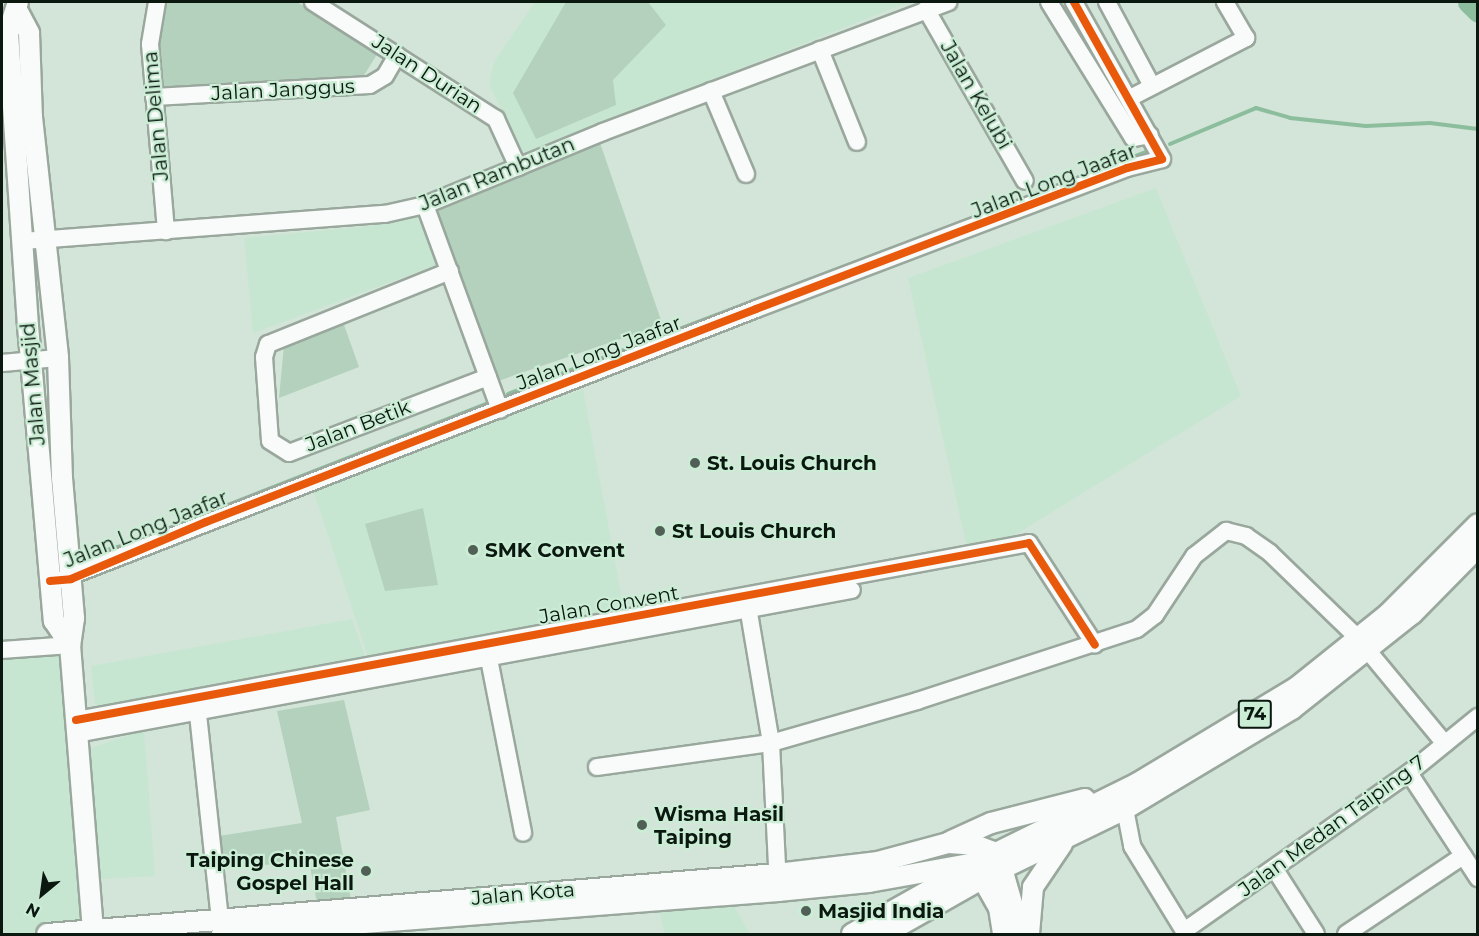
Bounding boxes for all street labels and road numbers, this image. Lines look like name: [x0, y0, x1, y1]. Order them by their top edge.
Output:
street label: Jalan Durian: [368, 30, 486, 118]
street label: Jalan Kelubi: [935, 36, 1017, 154]
street label: Jalan Delima: [138, 50, 174, 182]
street label: Jalan Janggus: [211, 74, 355, 106]
street label: Jalan Rambutan: [416, 132, 578, 216]
street label: Jalan Long Jaafar: [968, 139, 1140, 223]
street label: Jalan Long Jaafar: [513, 311, 685, 395]
street label: Jalan Masjid: [16, 322, 50, 446]
street label: Jalan Betik: [302, 395, 414, 457]
street label: Jalan Long Jaafar: [61, 485, 231, 573]
street label: Jalan Convent: [537, 581, 681, 629]
road number: 74: [1237, 699, 1273, 729]
street label: Jalan Medan Taiping 7: [1234, 750, 1430, 902]
street label: Jalan Kota: [470, 878, 576, 910]

